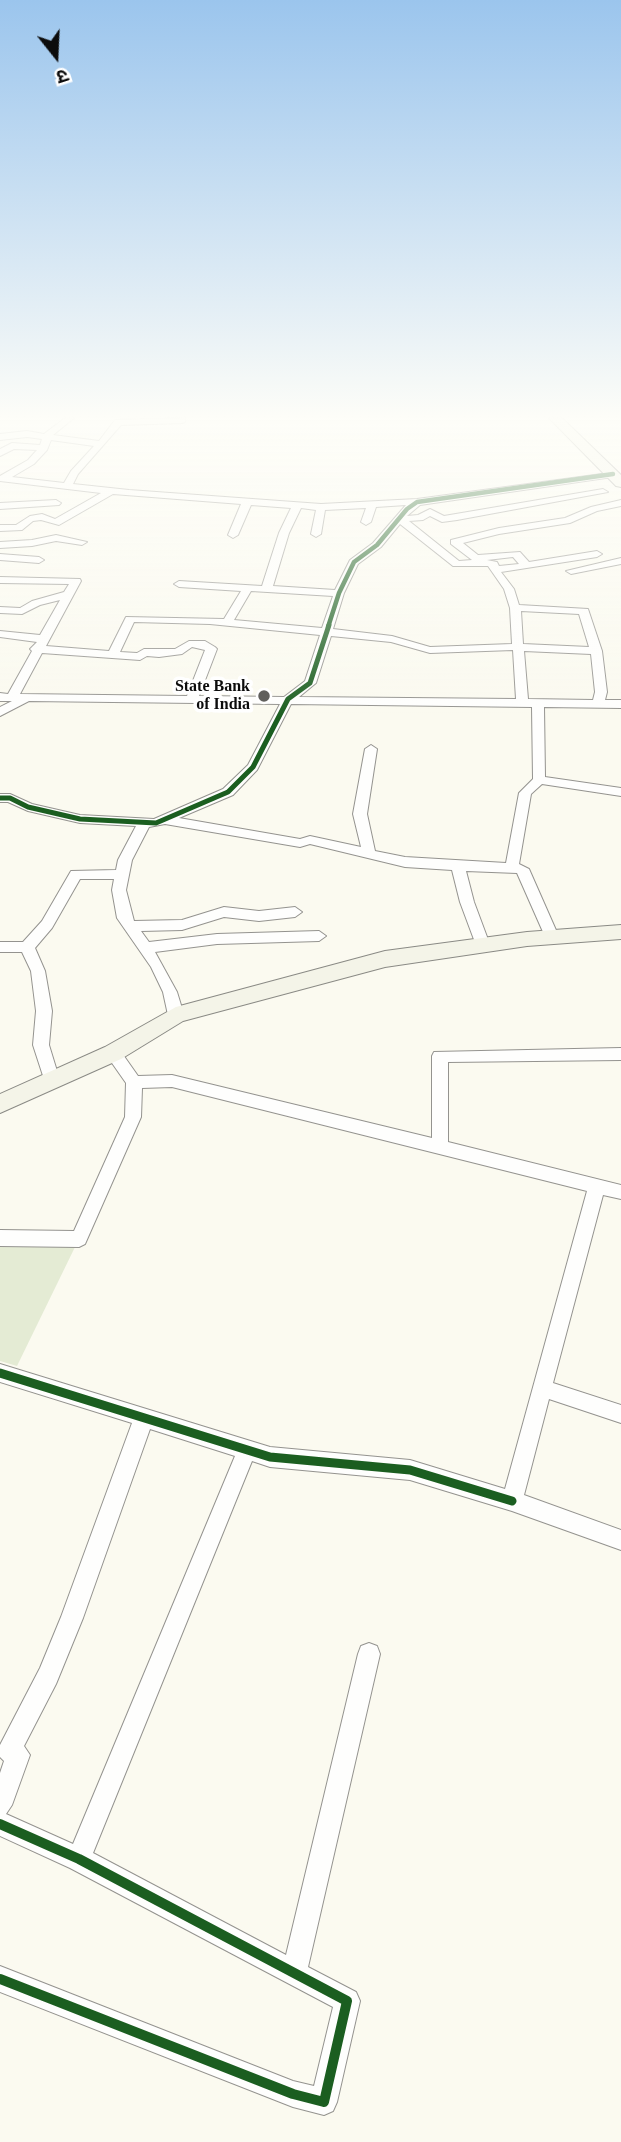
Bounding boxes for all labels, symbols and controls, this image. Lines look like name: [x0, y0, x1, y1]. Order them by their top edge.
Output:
north arrow: [21, 21, 91, 91]
text: उ: [54, 65, 71, 88]
place label: State Bank of India: [175, 677, 250, 715]
marker: State Bank of India: [256, 688, 272, 704]

